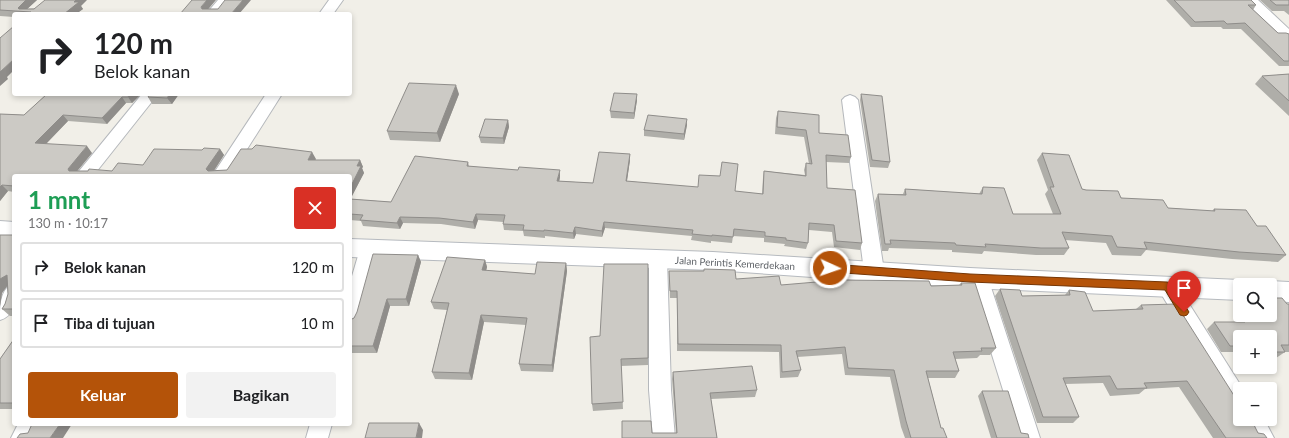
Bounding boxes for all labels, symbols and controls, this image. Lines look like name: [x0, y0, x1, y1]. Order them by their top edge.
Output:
text: 120 m: [94, 26, 173, 60]
icon: right: [28, 28, 80, 80]
text: Belok kanan: [94, 60, 190, 82]
text: 1 mnt: [28, 185, 90, 214]
button: close: [294, 187, 336, 229]
text: 130 m · 10:17: [28, 215, 108, 231]
position arrow: [809, 247, 851, 289]
street label: Jalan Perintis Kemerdekaan: [675, 254, 795, 272]
icon: right: [30, 256, 52, 278]
text: Belok kanan: [64, 258, 146, 276]
text: 120 m: [292, 258, 334, 276]
pin: [1167, 271, 1201, 312]
icon: arrive: [1173, 277, 1195, 299]
map controls: [1233, 278, 1277, 426]
button: search: [1233, 278, 1277, 322]
icon: arrive: [30, 312, 52, 334]
text: Tiba di tujuan: [64, 314, 155, 332]
text: 10 m: [300, 314, 334, 332]
button: +: [1233, 330, 1277, 374]
button: Keluar: [28, 372, 178, 418]
button: Bagikan: [186, 372, 336, 418]
button: −: [1233, 382, 1277, 426]

